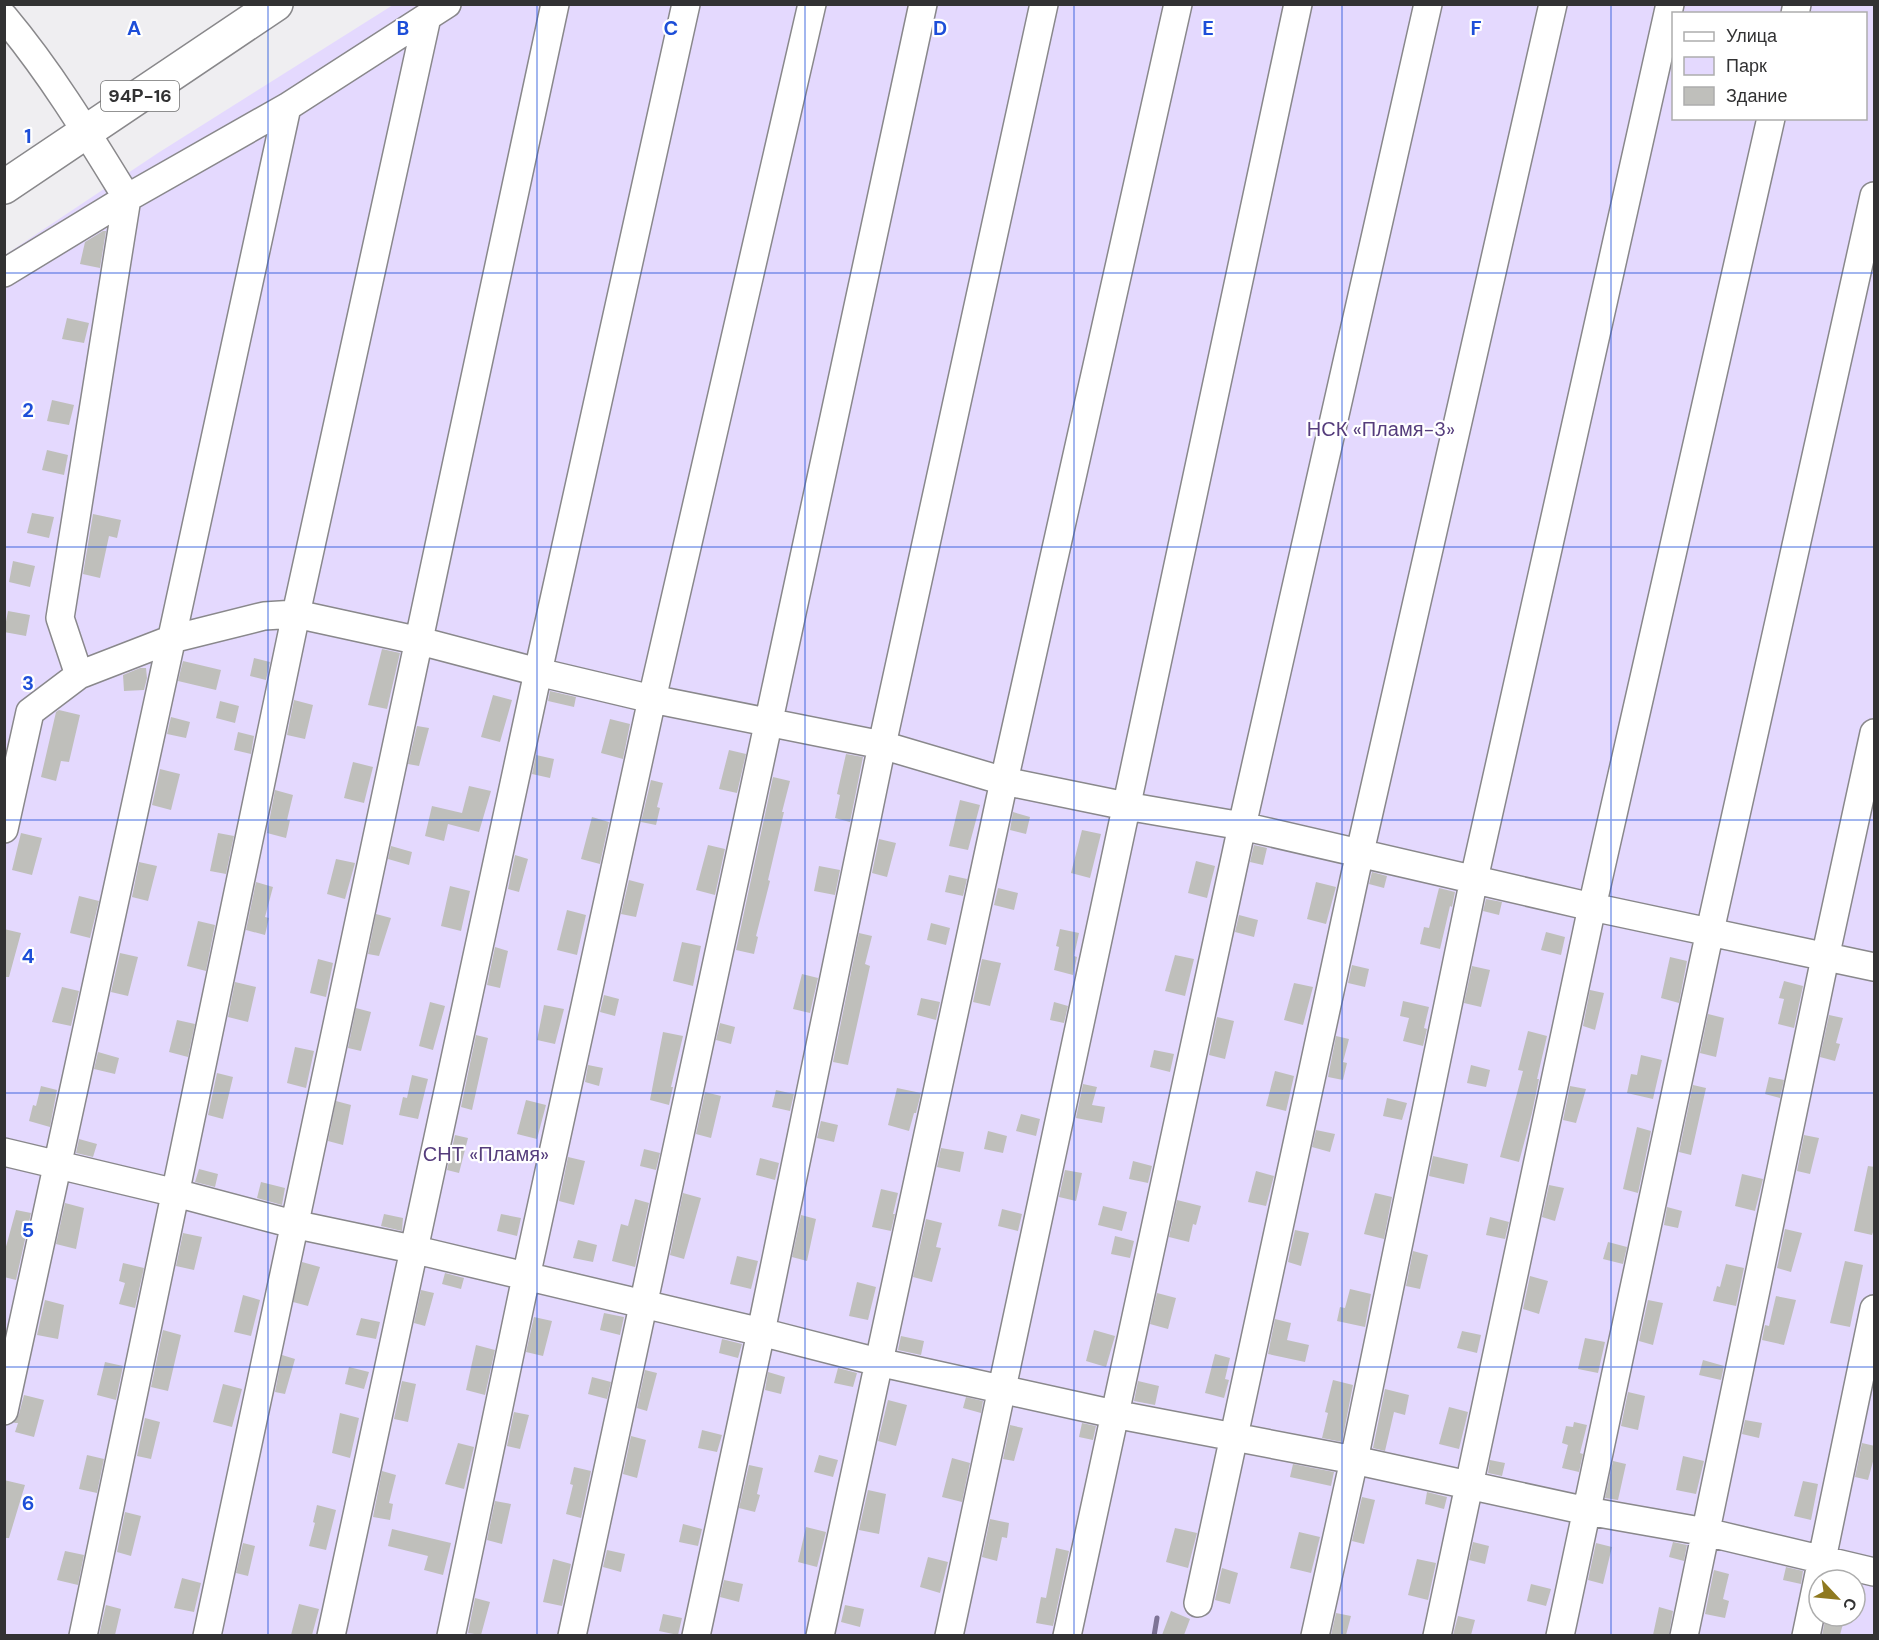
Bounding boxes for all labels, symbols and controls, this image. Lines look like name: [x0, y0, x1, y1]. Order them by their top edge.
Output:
legend: [1672, 12, 1867, 120]
text: A: [127, 15, 141, 41]
text: B: [397, 15, 409, 41]
text: C: [664, 15, 678, 41]
text: D: [933, 15, 947, 41]
text: E: [1202, 15, 1214, 41]
text: F: [1470, 15, 1482, 41]
text: Улица: [1726, 24, 1778, 48]
text: Парк: [1726, 54, 1767, 78]
road number: 94Р-16: [101, 81, 179, 111]
text: Здание: [1726, 84, 1787, 108]
text: 1: [24, 123, 32, 149]
text: 2: [22, 397, 34, 423]
park label: НСК «Пламя-3»: [1307, 416, 1455, 442]
text: 3: [22, 670, 34, 696]
text: 4: [22, 943, 35, 969]
park label: СНТ «Пламя»: [423, 1141, 549, 1167]
text: 5: [22, 1217, 34, 1243]
text: 6: [22, 1490, 34, 1516]
north arrow: [1807, 1568, 1867, 1628]
text: С: [1838, 1595, 1862, 1615]

